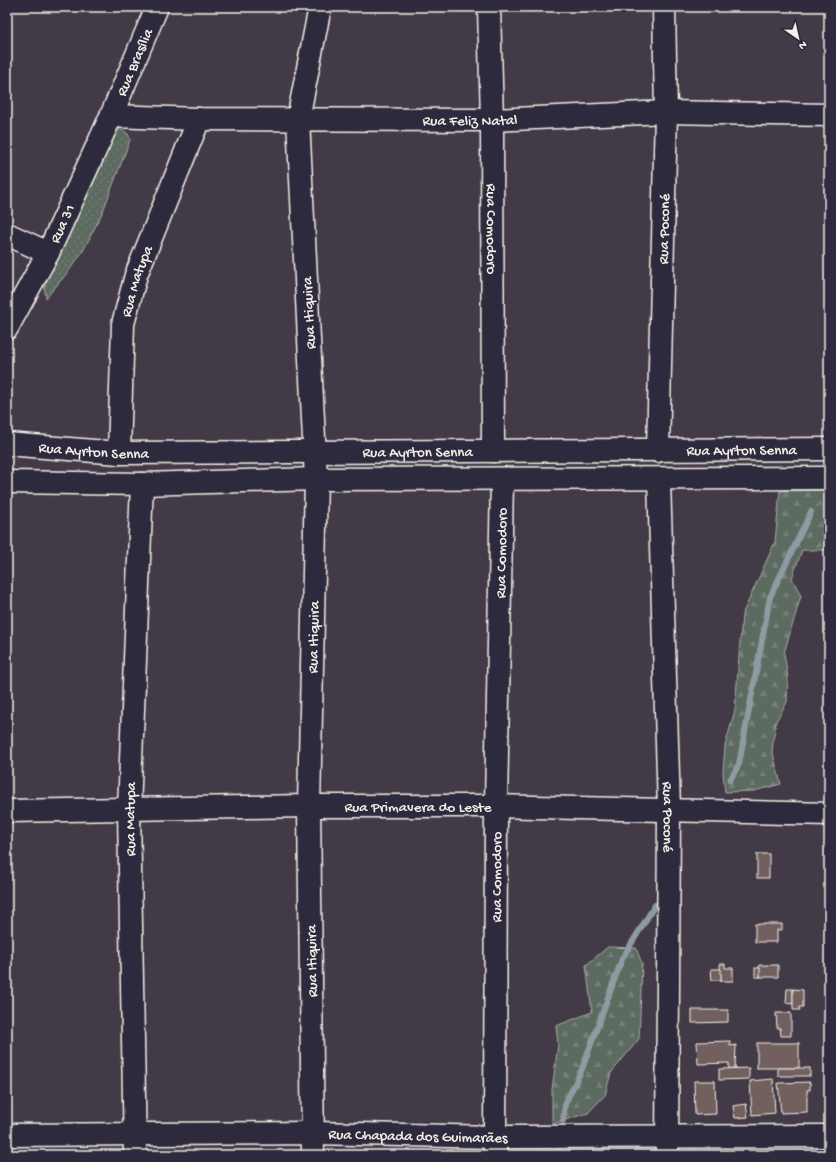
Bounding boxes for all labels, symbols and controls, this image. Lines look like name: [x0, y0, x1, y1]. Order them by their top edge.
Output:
north arrow: [778, 18, 818, 58]
street label: Rua Brasília: [113, 25, 158, 99]
text: N: [796, 38, 809, 52]
street label: Rua Feliz Natal: [422, 112, 518, 131]
street label: Rua Comodoro: [481, 183, 499, 275]
street label: Rua Poconé: [655, 193, 675, 265]
street label: Rua 31: [47, 202, 80, 247]
street label: Rua Matupa: [118, 243, 158, 319]
street label: Rua Itiquira: [299, 275, 321, 350]
street label: Rua Ayrton Senna: [38, 440, 150, 464]
street label: Rua Ayrton Senna: [686, 442, 798, 461]
street label: Rua Ayrton Senna: [362, 444, 474, 463]
street label: Rua Comodoro: [493, 507, 512, 599]
street label: Rua Itiquira: [305, 600, 324, 674]
street label: Rua Matupa: [122, 781, 141, 856]
street label: Rua Poconé: [657, 781, 676, 852]
street label: Rua Primavera do Leste: [344, 799, 492, 817]
street label: Rua Comodoro: [489, 831, 507, 922]
street label: Rua Itiquira: [303, 924, 323, 997]
street label: Rua Chapada dos Guimarães: [328, 1126, 508, 1148]

